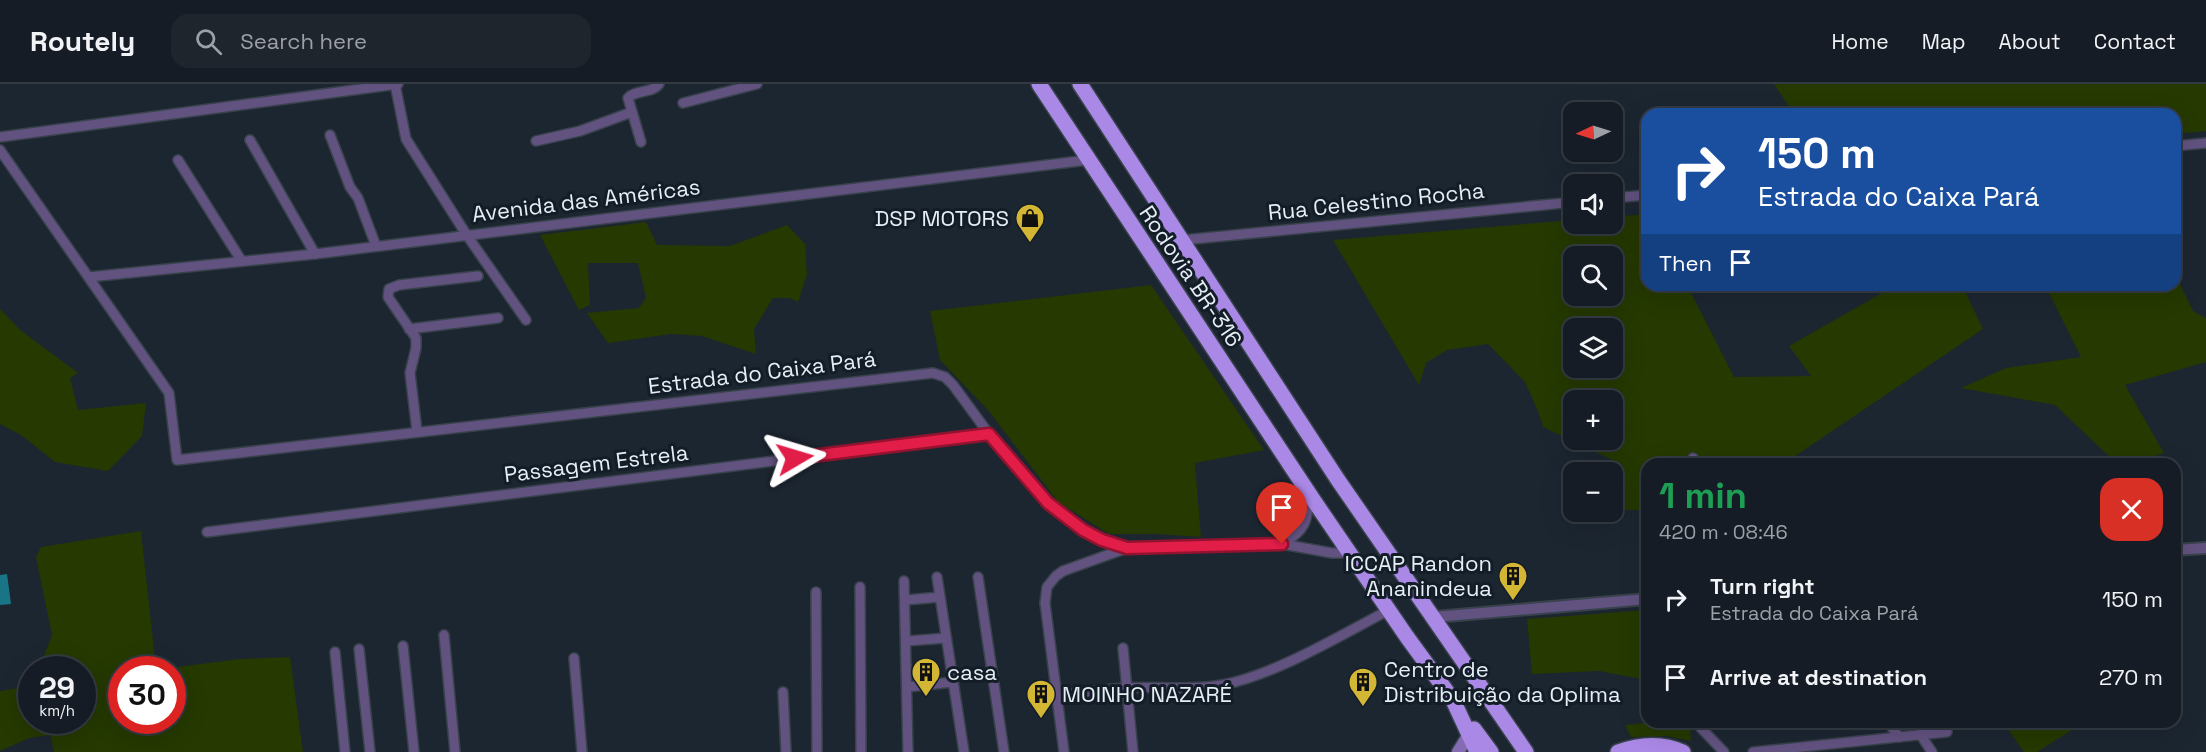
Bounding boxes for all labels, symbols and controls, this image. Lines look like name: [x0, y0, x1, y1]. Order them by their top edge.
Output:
search box: [171, 14, 591, 68]
text: Routely: [30, 23, 135, 59]
icon: search: [192, 25, 225, 58]
text: Search here: [240, 27, 367, 55]
text: Home: [1831, 28, 1889, 55]
text: Map: [1922, 28, 1966, 55]
text: About: [1999, 28, 2061, 55]
text: Contact: [2094, 28, 2176, 55]
north arrow: [1563, 102, 1623, 162]
map controls: [1563, 102, 1623, 522]
text: 150 m: [1758, 127, 1876, 180]
icon: right: [1659, 132, 1737, 210]
street label: Avenida das Américas: [470, 172, 702, 228]
button: sound: [1563, 174, 1623, 234]
street label: Rua Celestino Rocha: [1266, 176, 1486, 226]
text: Estrada do Caixa Pará: [1758, 179, 2040, 214]
street label: Rodovia BR-316: [1133, 200, 1249, 352]
shop icon: DSP MOTORS: [1014, 202, 1046, 244]
place label: DSP MOTORS: [875, 204, 1009, 232]
button: search: [1563, 246, 1623, 306]
icon: arrive: [1724, 246, 1757, 279]
text: Then: [1659, 249, 1712, 277]
button: layers: [1563, 318, 1623, 378]
street label: Estrada do Caixa Pará: [646, 344, 878, 400]
button: +: [1563, 390, 1623, 450]
position arrow: [763, 426, 827, 490]
street label: Passagem Estrela: [502, 438, 690, 488]
button: −: [1563, 462, 1623, 522]
text: 1 min: [1659, 473, 1747, 519]
button: close: [2100, 478, 2163, 541]
pin: [1256, 482, 1307, 544]
icon: arrive: [1265, 491, 1298, 524]
text: 420 m · 08:46: [1659, 519, 1788, 545]
place label: ICCAP Randon Ananindeua: [1345, 549, 1492, 602]
building icon: ICCAP Randon Ananindeua: [1497, 560, 1529, 602]
text: Turn right: [1710, 572, 1815, 600]
icon: right: [1659, 583, 1692, 616]
text: 150 m: [2102, 585, 2163, 613]
text: Estrada do Caixa Pará: [1710, 600, 1919, 626]
place label: Centro de Distribuição da Oplima: [1384, 655, 1621, 708]
speed limit sign: 30: [108, 656, 186, 734]
building icon: casa: [910, 656, 942, 698]
place label: casa: [947, 658, 997, 686]
icon: arrive: [1659, 661, 1692, 694]
text: Arrive at destination: [1710, 663, 1927, 691]
text: 270 m: [2099, 663, 2163, 691]
building icon: Centro de Distribuição da Oplima: [1347, 666, 1379, 708]
text: 29: [39, 668, 75, 707]
building icon: MOINHO NAZARÉ: [1025, 678, 1057, 720]
place label: MOINHO NAZARÉ: [1062, 680, 1232, 708]
text: km/h: [39, 701, 75, 720]

